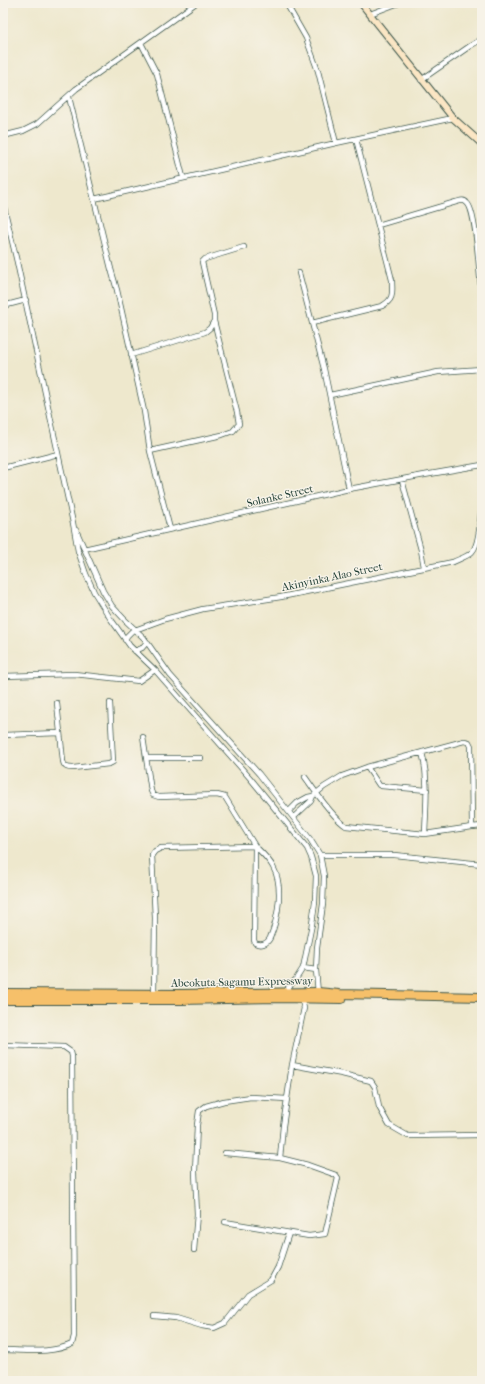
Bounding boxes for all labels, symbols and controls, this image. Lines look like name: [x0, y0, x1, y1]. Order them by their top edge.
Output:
street label: Solanke Street: [245, 482, 315, 510]
street label: Akinyinka Alao Street: [279, 560, 384, 594]
street label: Abeokuta-Sagamu Expressway: [170, 974, 314, 990]

